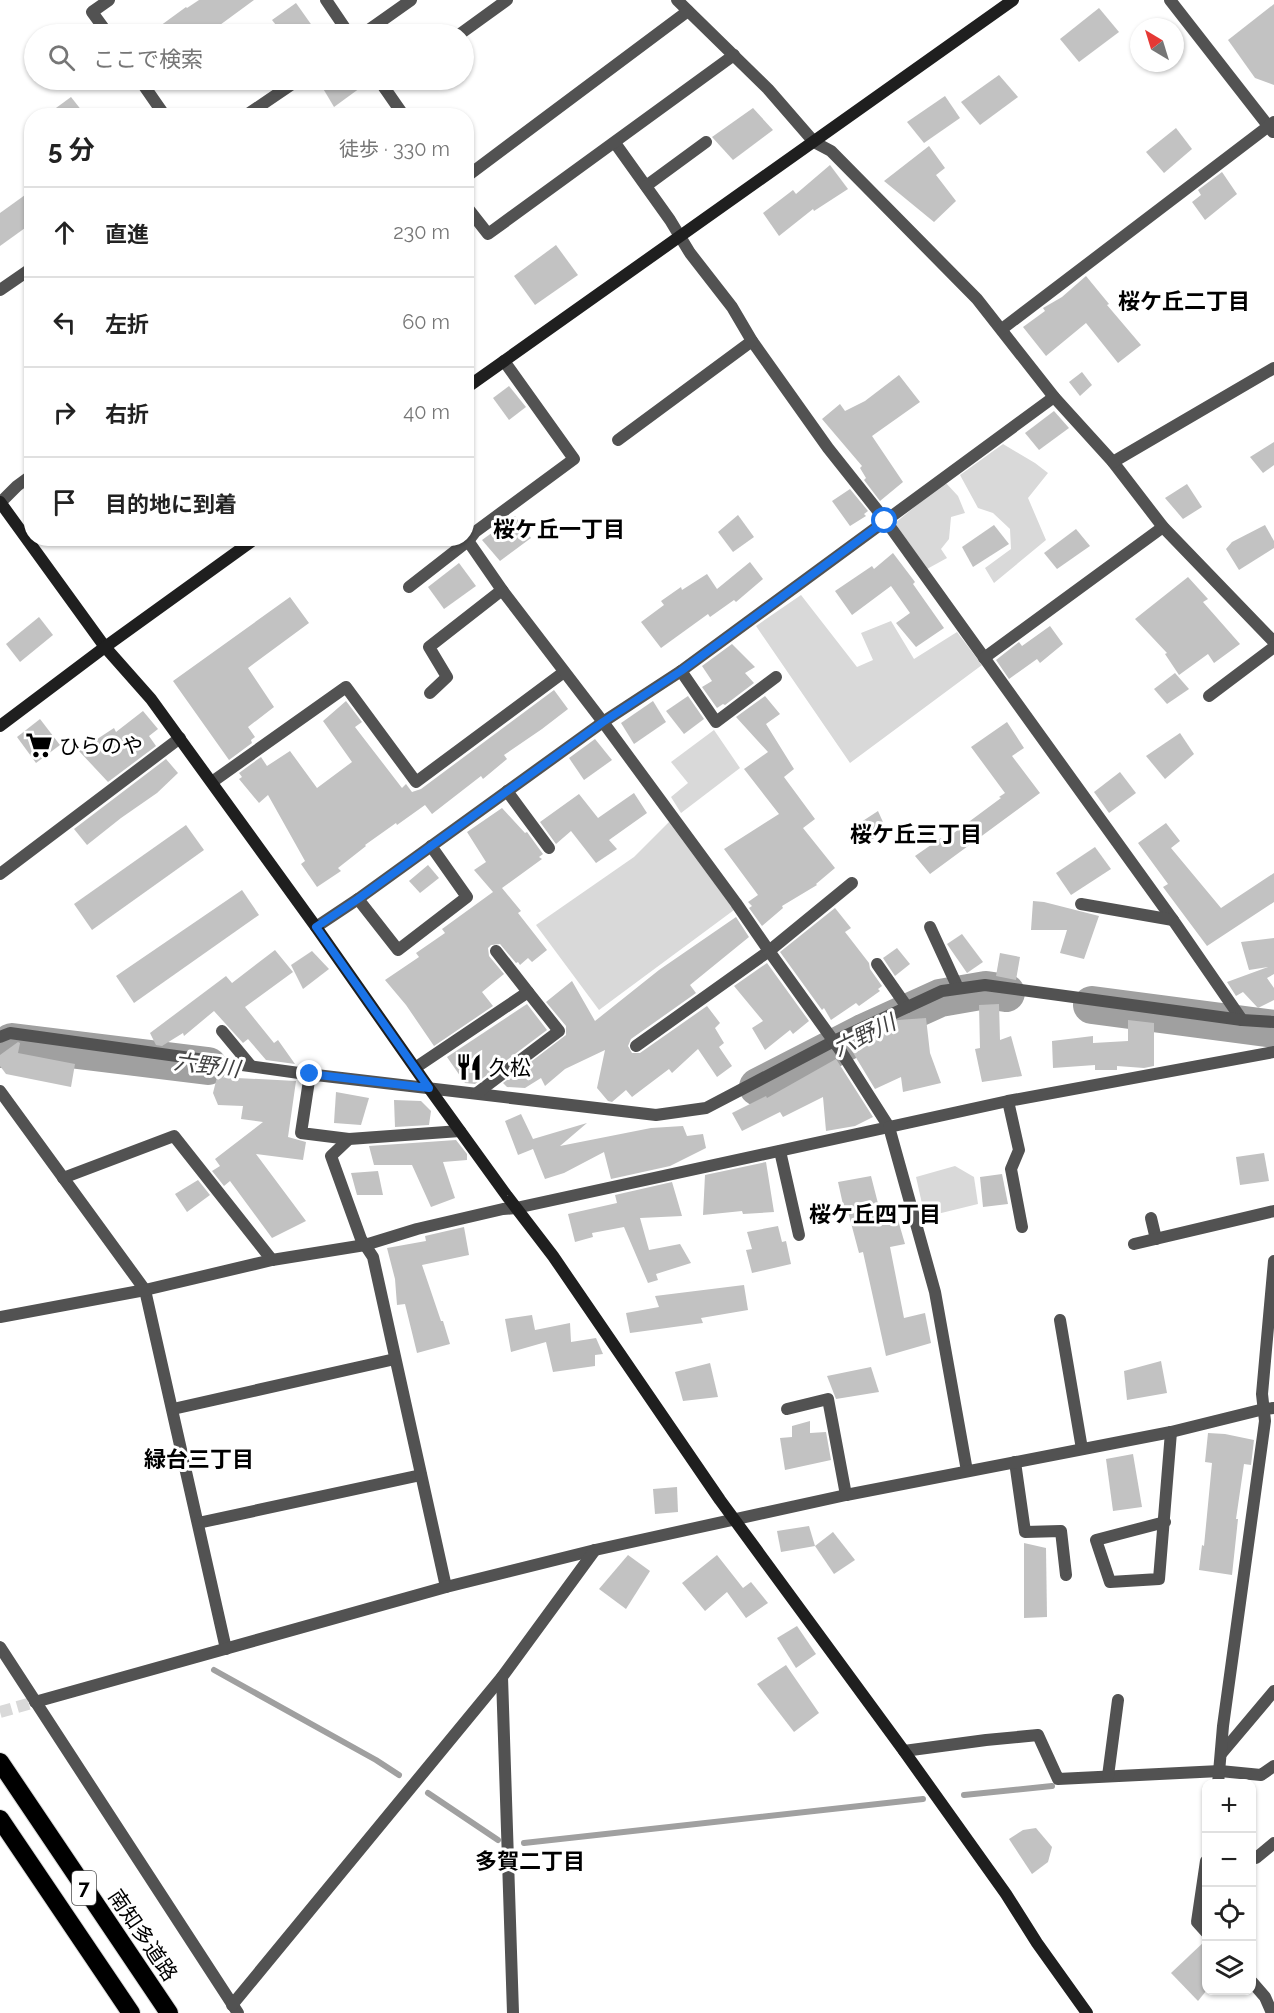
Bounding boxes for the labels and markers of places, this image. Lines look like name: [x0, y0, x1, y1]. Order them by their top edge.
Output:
supermarket icon: ひらのや: [24, 730, 54, 760]
place label: ひらのや: [59, 733, 143, 758]
restaurant icon: 久松: [454, 1052, 484, 1082]
place label: 久松: [489, 1055, 531, 1080]

